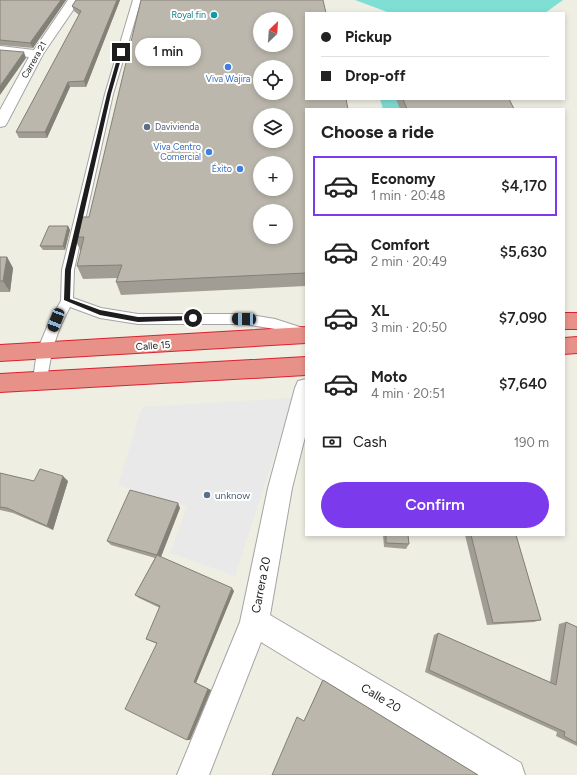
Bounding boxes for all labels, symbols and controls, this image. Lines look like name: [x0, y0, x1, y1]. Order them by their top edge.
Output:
place label: Royal fin: [171, 9, 206, 20]
marker: Royal fin: [209, 10, 219, 20]
north arrow: [253, 12, 293, 52]
map controls: [253, 12, 293, 244]
text: Pickup: [345, 28, 392, 46]
callout: 1 min: [135, 38, 201, 66]
street label: Carrera 21: [19, 39, 49, 80]
route end: [112, 43, 130, 61]
text: 1 min: [153, 44, 183, 59]
button: locate: [253, 60, 293, 100]
marker: Viva Wajira: [223, 62, 233, 72]
text: Drop-off: [345, 67, 406, 85]
place label: Viva Wajira: [206, 73, 251, 84]
button: layers: [253, 108, 293, 148]
place label: Davivienda: [155, 121, 199, 132]
text: Choose a ride: [321, 121, 434, 143]
marker: Davivienda: [142, 122, 152, 132]
place label: Viva Centro Comercial: [153, 141, 201, 162]
marker: Viva Centro Comercial: [204, 147, 214, 157]
button: +: [253, 156, 293, 196]
place label: Éxito: [212, 163, 232, 174]
marker: Éxito: [235, 164, 245, 174]
icon: car: [323, 168, 359, 204]
text: Economy: [371, 170, 436, 188]
text: $4,170: [501, 177, 547, 195]
text: 1 min · 20:48: [371, 188, 446, 203]
button: −: [253, 204, 293, 244]
icon: car: [323, 234, 359, 270]
text: Comfort: [371, 236, 430, 254]
text: $5,630: [500, 243, 547, 261]
text: 2 min · 20:49: [371, 254, 447, 269]
icon: car: [323, 300, 359, 336]
text: XL: [371, 302, 389, 320]
car: [46, 307, 66, 333]
route start: [184, 309, 202, 327]
text: $7,090: [499, 309, 547, 327]
car: [232, 313, 256, 325]
text: 3 min · 20:50: [371, 320, 447, 335]
street label: Calle 15: [135, 338, 171, 353]
icon: car: [323, 366, 359, 402]
text: Moto: [371, 368, 407, 386]
text: $7,640: [499, 375, 547, 393]
text: 4 min · 20:51: [371, 386, 445, 401]
icon: cash: [321, 431, 343, 453]
text: Cash: [353, 433, 387, 451]
text: 190 m: [514, 435, 549, 450]
button: Confirm: [321, 482, 549, 528]
place label: unknow: [215, 489, 250, 502]
marker: unknow: [202, 490, 212, 500]
street label: Carrera 20: [249, 555, 273, 614]
street label: Calle 20: [359, 681, 404, 715]

